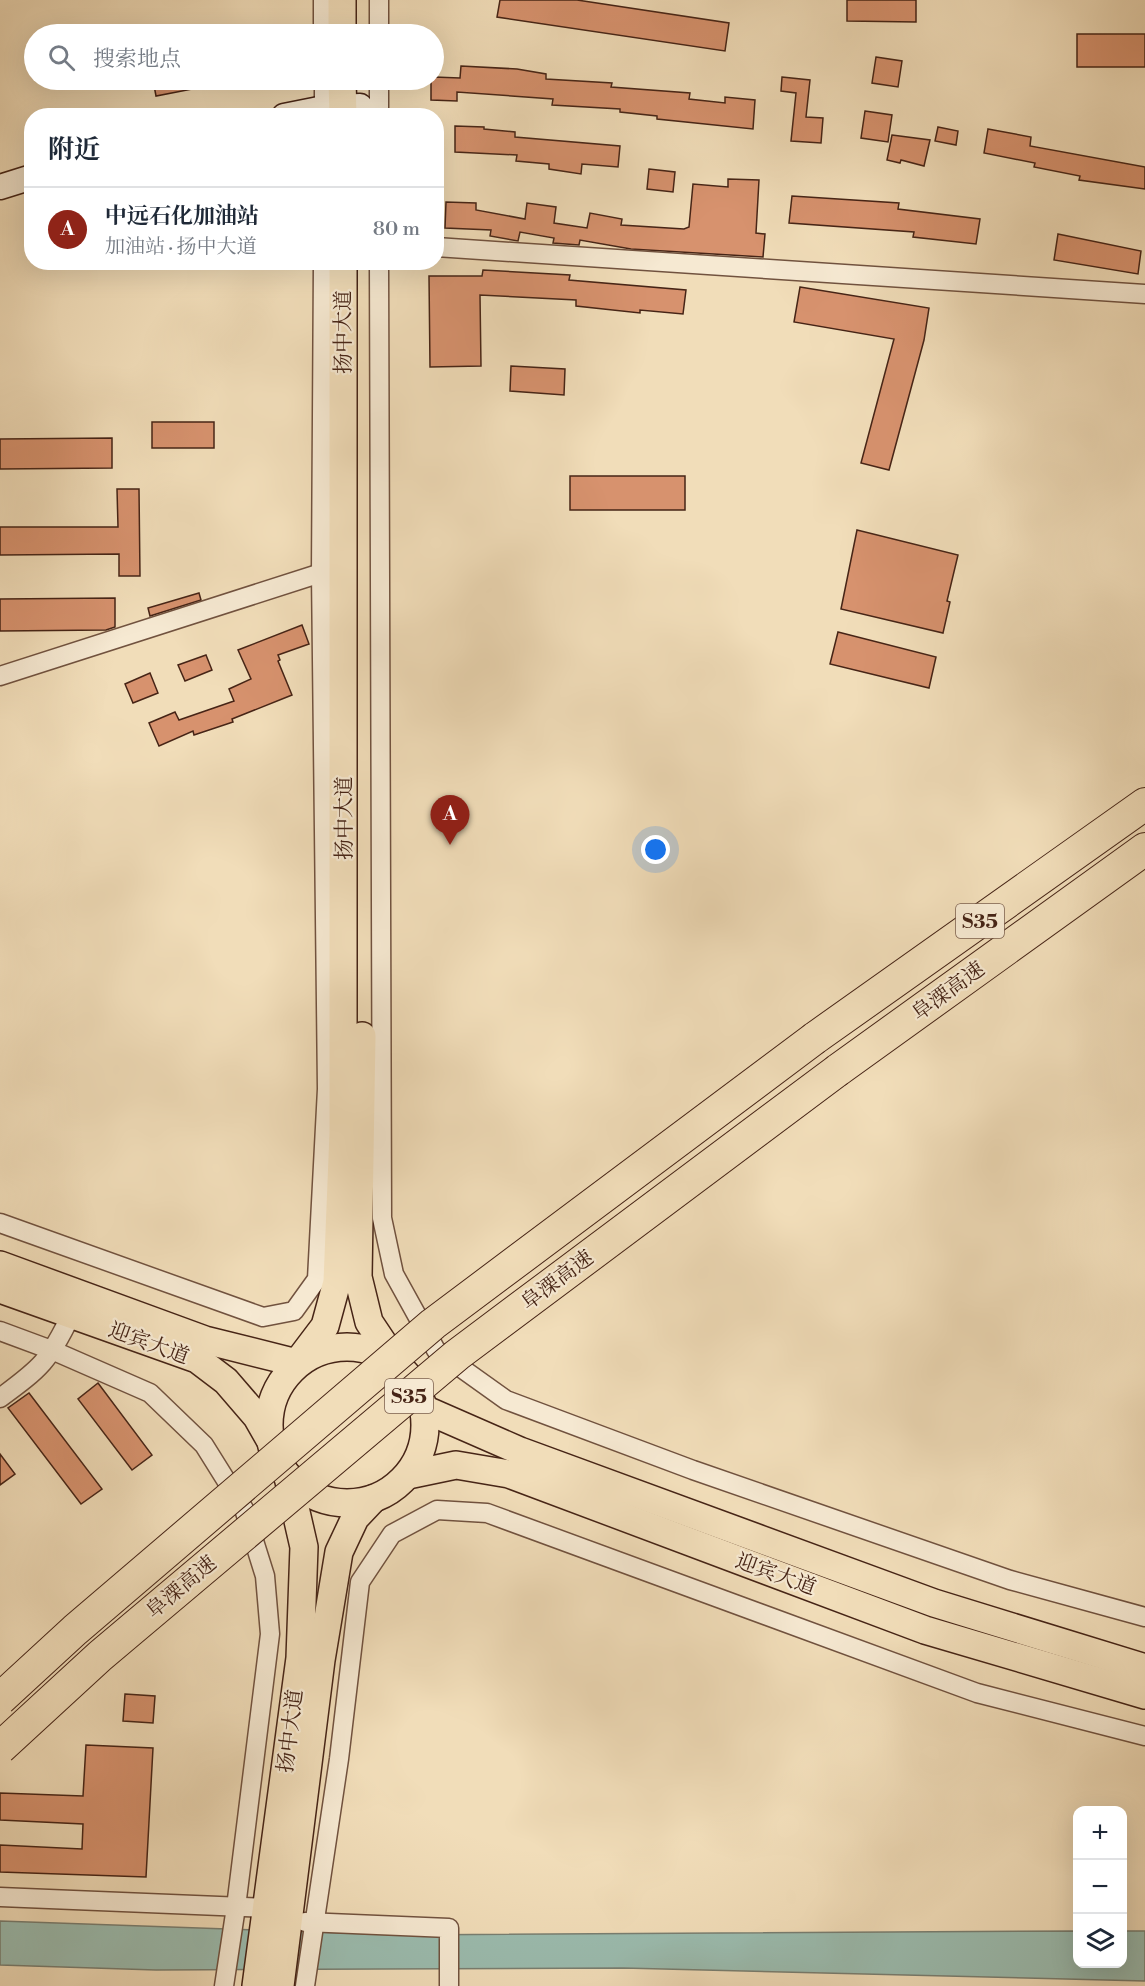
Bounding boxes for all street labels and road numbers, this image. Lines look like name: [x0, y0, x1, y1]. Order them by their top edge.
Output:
street label: 扬中大道: [331, 290, 357, 374]
street label: 扬中大道: [332, 776, 358, 860]
road number: S35: [956, 904, 1004, 938]
street label: 阜溧高速: [907, 957, 990, 1027]
street label: 阜溧高速: [516, 1245, 599, 1316]
street label: 迎宾大道: [105, 1317, 193, 1371]
road number: S35: [385, 1379, 433, 1413]
street label: 迎宾大道: [732, 1548, 820, 1602]
street label: 阜溧高速: [141, 1551, 222, 1625]
street label: 扬中大道: [273, 1688, 309, 1774]

